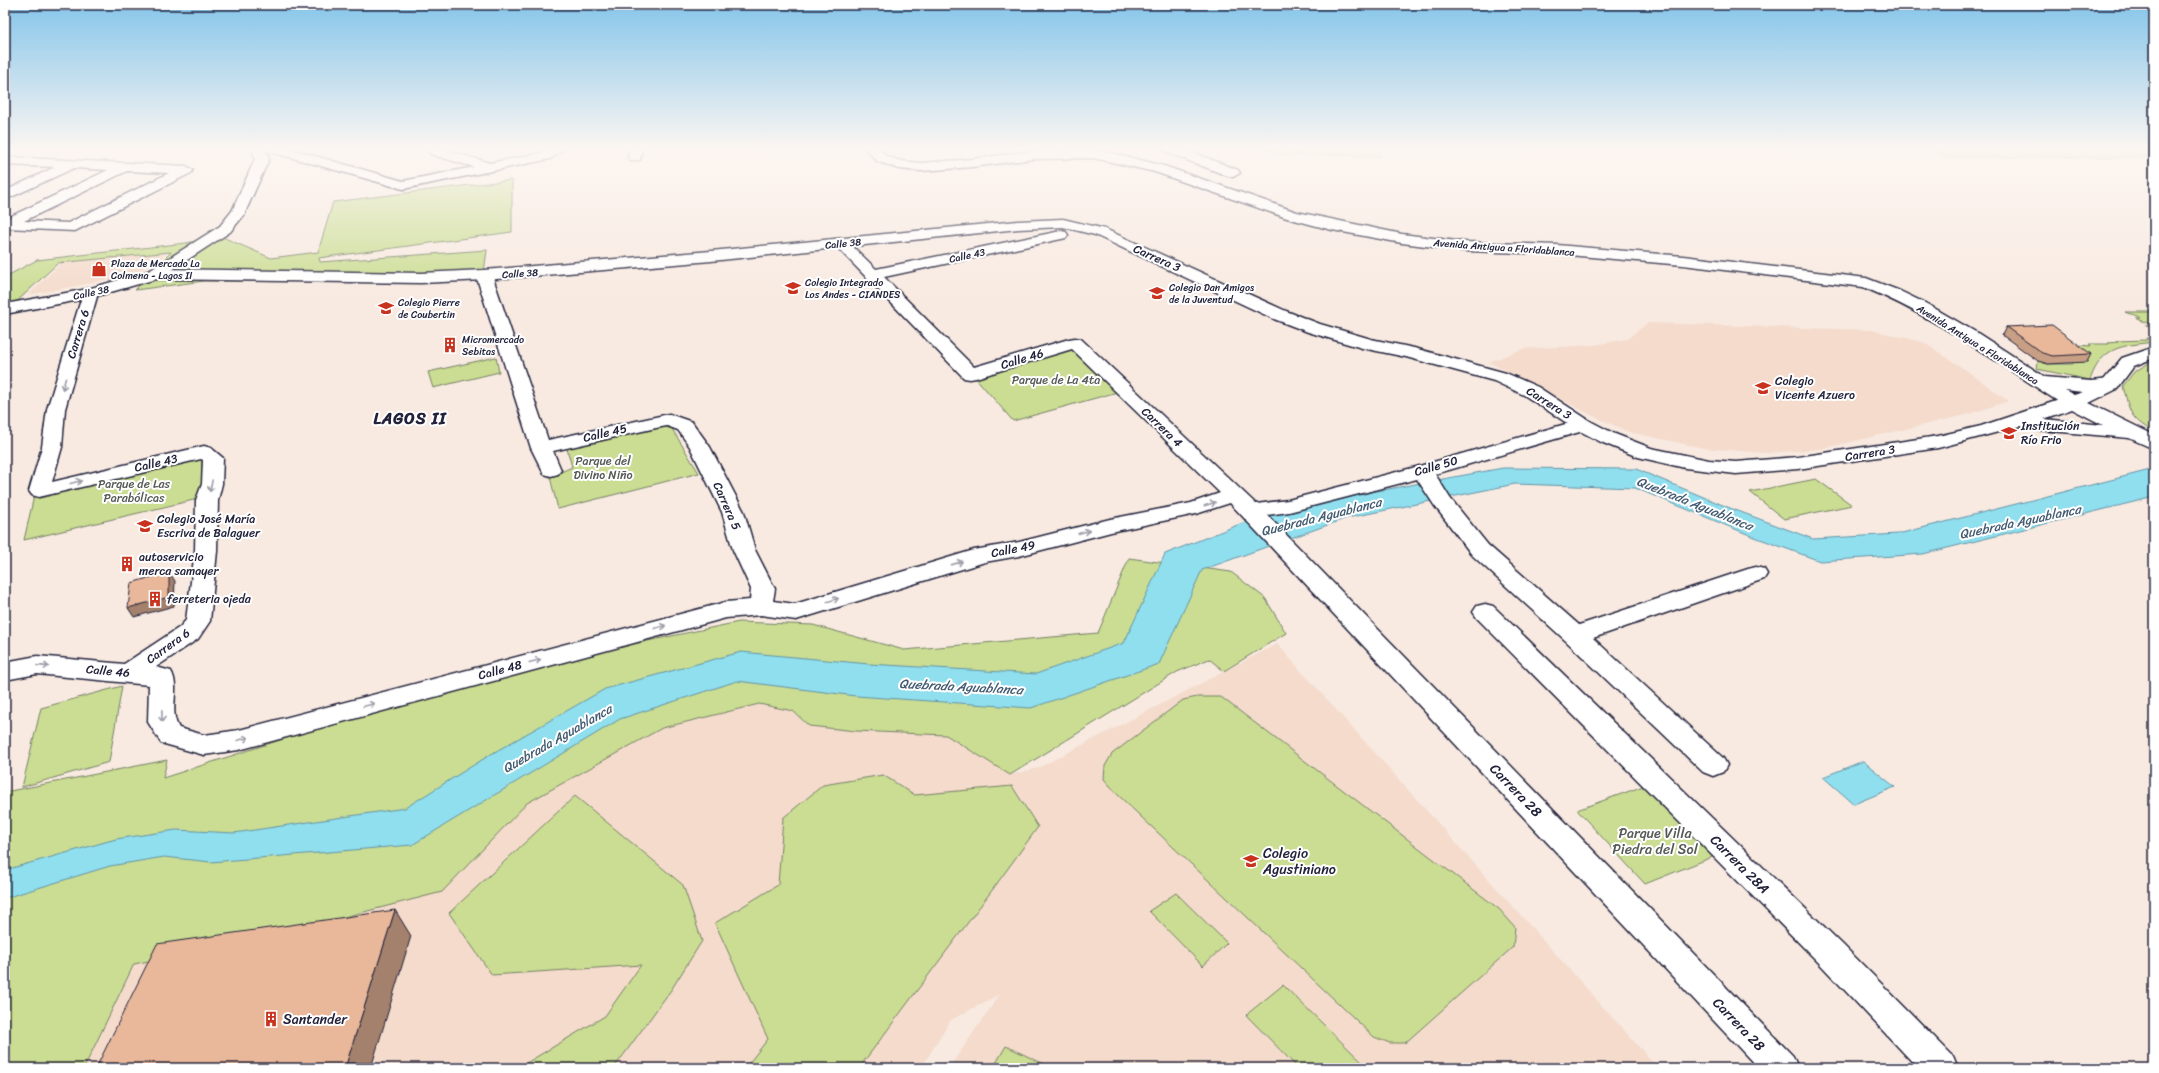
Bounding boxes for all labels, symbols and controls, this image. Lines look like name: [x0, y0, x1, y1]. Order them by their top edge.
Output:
street label: Calle 38: [824, 233, 862, 255]
street label: Avenida Antigua a Floridablanca: [1432, 234, 1575, 262]
street label: Carrera 3: [1130, 238, 1185, 278]
street label: Calle 43: [948, 243, 987, 269]
place label: Plaza de Mercado La Colmena - Lagos II: [111, 255, 200, 285]
shop icon: Plaza de Mercado La Colmena - Lagos II: [90, 260, 108, 278]
street label: Calle 38: [501, 264, 539, 284]
place label: Colegio Integrado Los Andes - CIANDES: [805, 274, 901, 304]
school or university icon: Colegio Integrado Los Andes - CIANDES: [784, 279, 802, 297]
place label: Colegio Dan Amigos de la Juventud: [1169, 279, 1255, 309]
street label: Calle 38: [72, 280, 111, 306]
school or university icon: Colegio Dan Amigos de la Juventud: [1148, 284, 1166, 302]
place label: Colegio Pierre de Coubertin: [398, 294, 460, 324]
school or university icon: Colegio Pierre de Coubertin: [377, 299, 395, 317]
street label: Avenida Antigua a Floridablanca: [1912, 299, 2042, 390]
street label: Carrera 6: [60, 307, 96, 361]
place label: Micromercado Sebitas: [462, 331, 524, 361]
building icon: Micromercado Sebitas: [441, 336, 459, 354]
street label: Calle 46: [998, 342, 1046, 376]
park label: Parque de La 4ta: [1012, 369, 1100, 391]
place label: Colegio Vicente Azuero: [1775, 370, 1855, 406]
one-way arrow: [60, 377, 67, 390]
school or university icon: Colegio Vicente Azuero: [1754, 379, 1772, 397]
street label: Carrera 3: [1522, 380, 1576, 426]
street label: Carrera 4: [1136, 401, 1188, 453]
district label: LAGOS II: [373, 404, 447, 433]
place label: Institución Río Frio: [2020, 415, 2080, 451]
street label: Calle 45: [581, 417, 629, 449]
school or university icon: Institución Río Frio: [2000, 424, 2018, 442]
street label: Carrera 3: [1843, 438, 1897, 468]
street label: Calle 43: [132, 447, 180, 479]
street label: Calle 50: [1412, 449, 1461, 483]
park label: Parque del Divino Niño: [573, 450, 633, 486]
water label: Quebrada Aguablanca: [1633, 470, 1758, 538]
park label: Parque de Las Parabólicas: [98, 473, 171, 509]
one-way arrow: [70, 478, 83, 485]
street label: Carrera 5: [707, 478, 747, 534]
one-way arrow: [207, 479, 215, 492]
water label: Quebrada Aguablanca: [1258, 490, 1385, 543]
water label: Quebrada Aguablanca: [1957, 497, 2084, 546]
one-way arrow: [1204, 499, 1216, 507]
place label: Colegio José María Escriva de Balaguer: [157, 508, 261, 544]
school or university icon: Colegio José María Escriva de Balaguer: [136, 517, 154, 535]
one-way arrow: [1077, 528, 1090, 536]
street label: Calle 49: [989, 534, 1037, 564]
place label: autoservicio merca samayer: [139, 546, 220, 582]
building icon: autoservicio merca samayer: [118, 555, 136, 573]
one-way arrow: [951, 559, 964, 566]
place label: ferreteria ojeda: [167, 588, 252, 610]
building icon: ferreteria ojeda: [146, 590, 164, 608]
one-way arrow: [826, 596, 839, 603]
street label: Carrera 6: [141, 622, 195, 670]
one-way arrow: [654, 623, 667, 631]
street label: Calle 48: [476, 654, 524, 686]
one-way arrow: [528, 657, 541, 664]
street label: Calle 46: [85, 658, 131, 684]
one-way arrow: [36, 662, 49, 669]
water label: Quebrada Aguablanca: [899, 672, 1025, 701]
water label: Quebrada Aguablanca: [498, 697, 618, 779]
one-way arrow: [362, 701, 375, 708]
one-way arrow: [158, 709, 165, 722]
one-way arrow: [236, 734, 249, 742]
street label: Carrera 28: [1483, 757, 1548, 824]
park label: Parque Villa Piedra del Sol: [1612, 821, 1699, 862]
street label: Carrera 28A: [1704, 828, 1776, 900]
place label: Colegio Agustiniano: [1262, 841, 1336, 882]
school or university icon: Colegio Agustiniano: [1242, 852, 1260, 870]
street label: Carrera 28: [1706, 991, 1771, 1058]
place label: Santander: [283, 1007, 348, 1032]
building icon: Santander: [262, 1010, 280, 1028]

